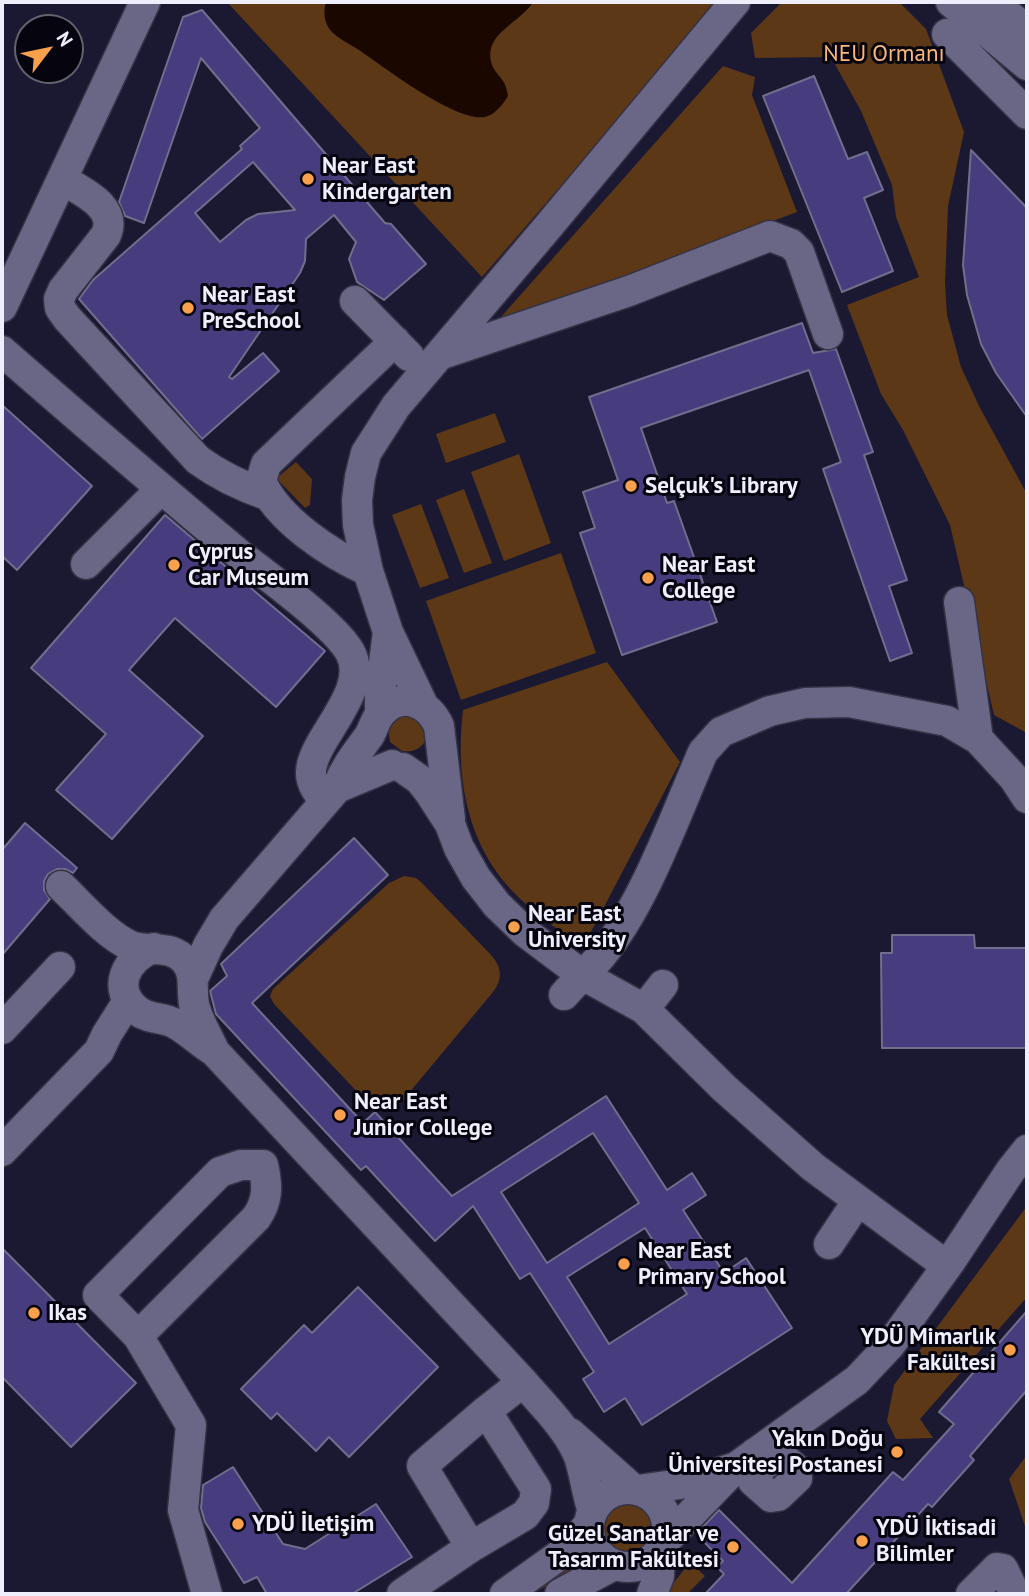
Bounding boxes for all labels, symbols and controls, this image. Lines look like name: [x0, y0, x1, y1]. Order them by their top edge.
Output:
north arrow: [14, 14, 84, 84]
text: N: [52, 27, 79, 51]
park label: NEU Ormanı: [823, 40, 945, 68]
place label: Near East Kindergarten: [322, 152, 452, 206]
marker: Near East Kindergarten: [300, 171, 316, 187]
place label: Near East PreSchool: [202, 281, 300, 335]
marker: Near East PreSchool: [180, 300, 196, 316]
place label: Selçuk's Library: [645, 472, 798, 500]
marker: Selçuk's Library: [623, 478, 639, 494]
place label: Cyprus Car Museum: [188, 538, 309, 592]
place label: Near East College: [662, 551, 755, 605]
marker: Cyprus Car Museum: [166, 557, 182, 573]
marker: Near East College: [640, 570, 656, 586]
place label: Near East University: [528, 900, 626, 954]
marker: Near East University: [506, 919, 522, 935]
place label: Near East Junior College: [354, 1088, 493, 1142]
marker: Near East Junior College: [332, 1107, 348, 1123]
place label: Near East Primary School: [638, 1237, 786, 1291]
marker: Near East Primary School: [616, 1256, 632, 1272]
place label: Ikas: [48, 1299, 87, 1327]
marker: Ikas: [26, 1305, 42, 1321]
place label: YDÜ Mimarlık Fakültesi: [860, 1323, 996, 1377]
marker: YDÜ Mimarlık Fakültesi: [1002, 1342, 1018, 1358]
place label: Yakın Doğu Üniversitesi Postanesi: [668, 1425, 883, 1479]
marker: Yakın Doğu Üniversitesi Postanesi: [889, 1444, 905, 1460]
place label: YDÜ İletişim: [252, 1510, 374, 1538]
place label: YDÜ İktisadi Bilimler: [876, 1514, 996, 1568]
marker: YDÜ İletişim: [230, 1516, 246, 1532]
place label: Güzel Sanatlar ve Tasarım Fakültesi: [548, 1520, 719, 1574]
marker: YDÜ İktisadi Bilimler: [854, 1533, 870, 1549]
marker: Güzel Sanatlar ve Tasarım Fakültesi: [725, 1539, 741, 1555]

